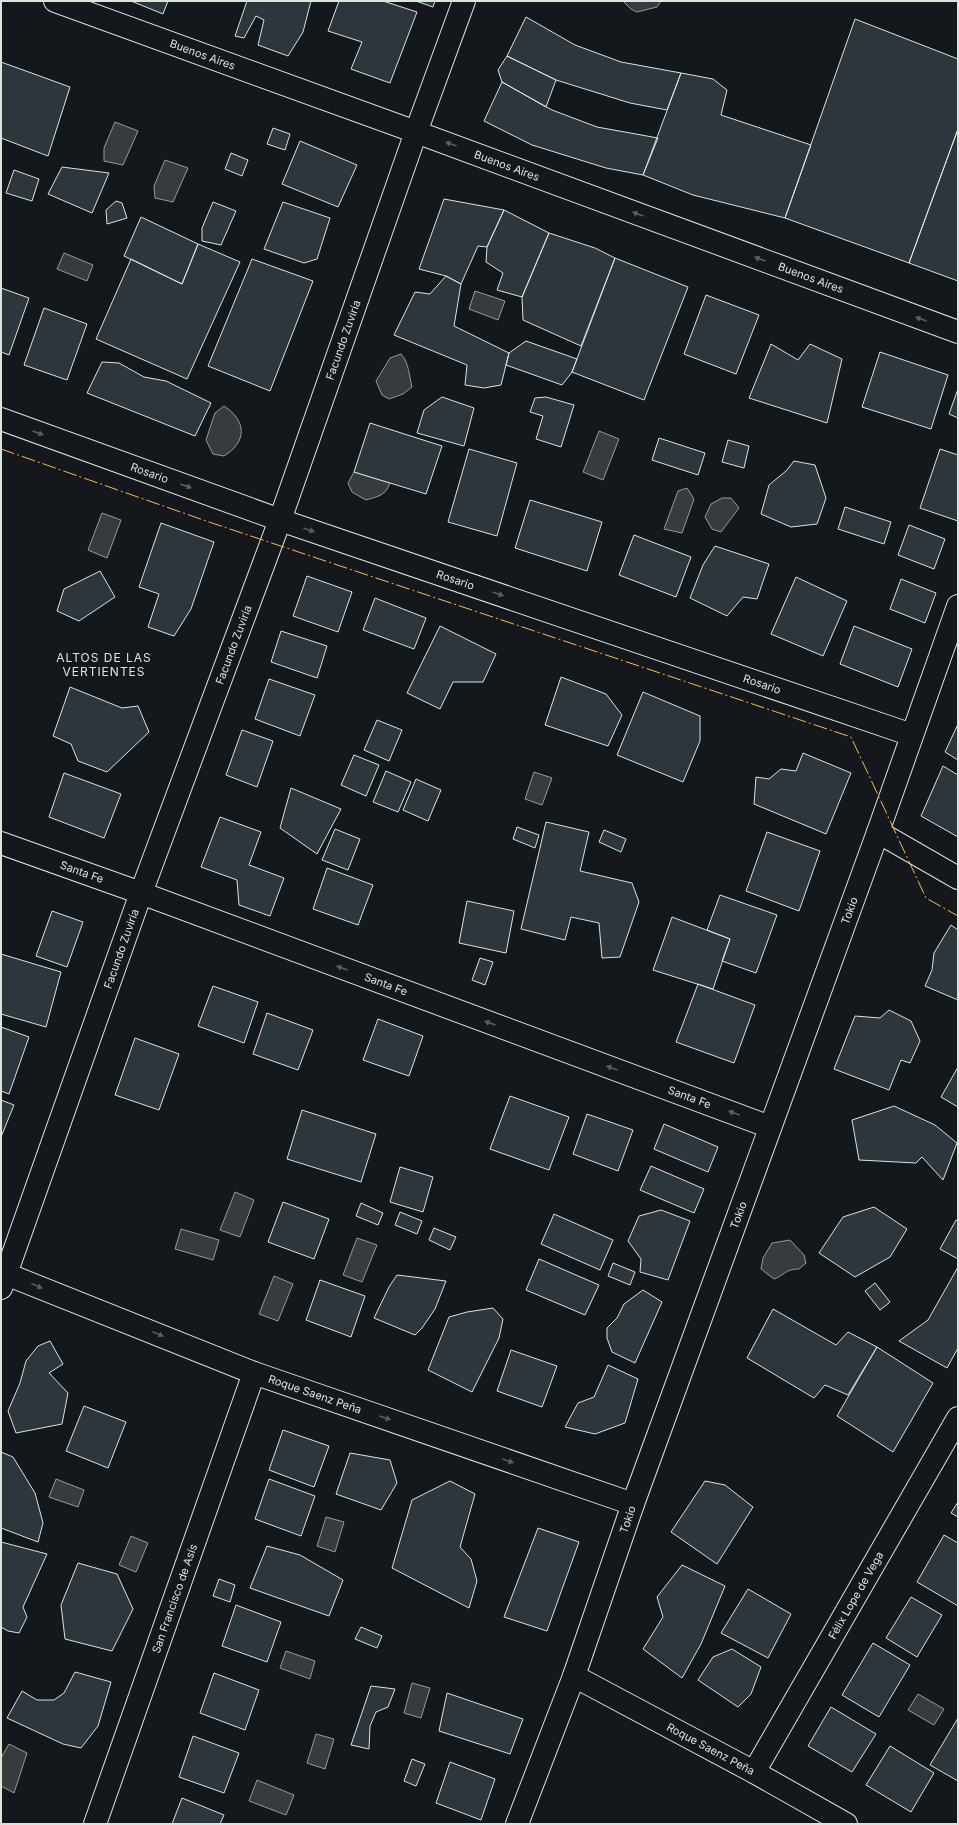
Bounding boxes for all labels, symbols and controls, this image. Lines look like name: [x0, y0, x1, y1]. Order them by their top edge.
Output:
street label: Buenos Aires: [168, 36, 237, 73]
one-way arrow: [444, 141, 456, 147]
street label: Buenos Aires: [472, 147, 542, 184]
one-way arrow: [632, 210, 644, 216]
one-way arrow: [754, 255, 766, 261]
street label: Buenos Aires: [776, 259, 846, 296]
street label: Facundo Zuviría: [323, 298, 364, 382]
one-way arrow: [915, 315, 927, 321]
one-way arrow: [32, 430, 44, 436]
street label: Rosario: [129, 460, 171, 486]
one-way arrow: [181, 484, 193, 490]
one-way arrow: [303, 527, 315, 533]
street label: Rosario: [435, 567, 477, 593]
one-way arrow: [492, 592, 504, 598]
street label: Facundo Zuviría: [212, 603, 255, 686]
district label: ALTOS DE LAS VERTIENTES: [56, 650, 152, 679]
street label: Rosario: [741, 671, 783, 697]
street label: Santa Fe: [58, 858, 106, 886]
street label: Tokio: [838, 895, 861, 926]
street label: Facundo Zuviría: [101, 907, 142, 990]
one-way arrow: [335, 964, 347, 970]
street label: Santa Fe: [362, 970, 410, 999]
one-way arrow: [483, 1019, 495, 1025]
one-way arrow: [605, 1065, 617, 1071]
street label: Santa Fe: [666, 1083, 713, 1112]
one-way arrow: [727, 1110, 739, 1116]
street label: Tokio: [727, 1199, 750, 1231]
one-way arrow: [32, 1283, 43, 1289]
one-way arrow: [152, 1332, 164, 1338]
street label: Roque Saenz Peña: [267, 1372, 364, 1417]
one-way arrow: [379, 1416, 391, 1422]
one-way arrow: [502, 1458, 514, 1464]
street label: Tokio: [616, 1504, 639, 1535]
street label: San Francisco de Asís: [149, 1542, 200, 1655]
street label: Félix Lope de Vega: [825, 1549, 887, 1642]
street label: Roque Saenz Peña: [664, 1720, 757, 1778]

